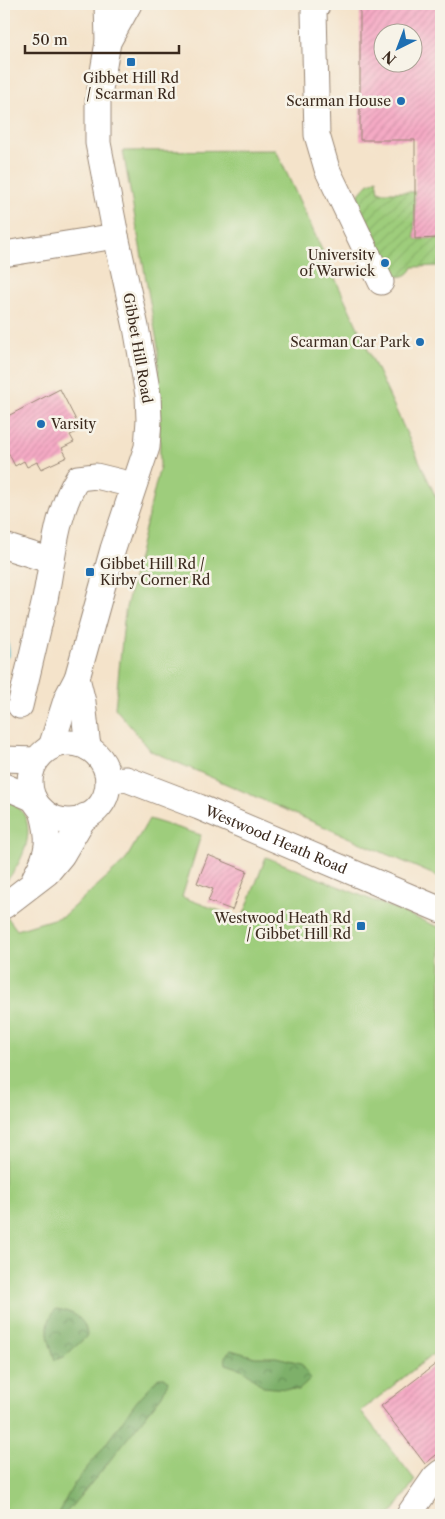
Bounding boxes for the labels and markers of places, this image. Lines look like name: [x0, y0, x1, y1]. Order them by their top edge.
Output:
marker: Gibbet Hill Rd / Scarman Rd: [125, 56, 137, 68]
place label: Gibbet Hill Rd / Scarman Rd: [83, 69, 179, 103]
place label: Scarman House: [286, 92, 391, 110]
marker: Scarman House: [395, 95, 407, 107]
place label: University of Warwick: [300, 246, 376, 280]
marker: University of Warwick: [379, 257, 391, 269]
place label: Scarman Car Park: [290, 333, 411, 351]
marker: Scarman Car Park: [414, 336, 426, 348]
place label: Varsity: [50, 415, 96, 433]
marker: Varsity: [35, 418, 47, 430]
place label: Gibbet Hill Rd / Kirby Corner Rd: [100, 555, 211, 589]
marker: Gibbet Hill Rd / Kirby Corner Rd: [84, 566, 96, 578]
place label: Westwood Heath Rd / Gibbet Hill Rd: [213, 909, 351, 943]
marker: Westwood Heath Rd / Gibbet Hill Rd: [355, 920, 367, 932]

